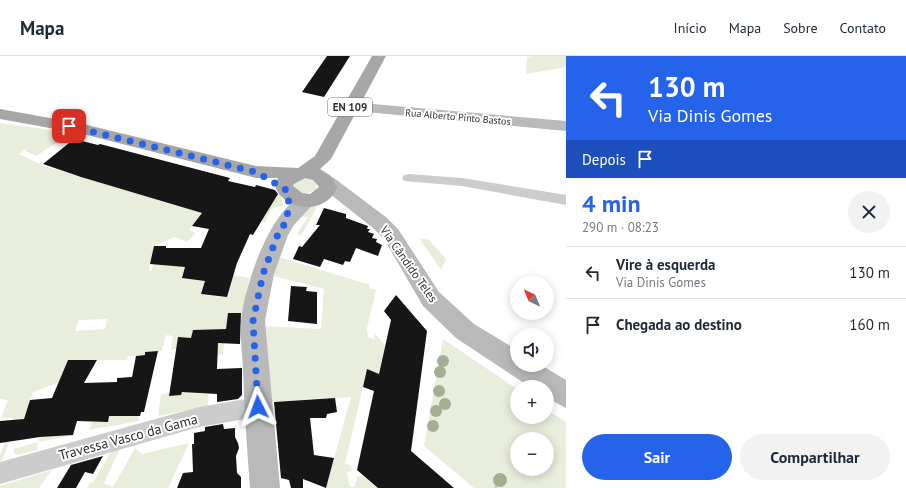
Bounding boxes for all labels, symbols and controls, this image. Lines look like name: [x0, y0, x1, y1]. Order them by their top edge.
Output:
text: Mapa: [20, 16, 64, 40]
text: Início: [674, 19, 707, 37]
text: Mapa: [729, 19, 761, 37]
text: Sobre: [783, 19, 818, 37]
text: Contato: [840, 19, 886, 37]
text: 130 m: [648, 68, 725, 105]
icon: left: [582, 72, 634, 124]
road number: EN 109: [328, 98, 372, 116]
text: Via Dinis Gomes: [648, 104, 772, 127]
street label: Rua Alberto Pinto Bastos: [405, 106, 511, 128]
pin: [52, 109, 86, 143]
icon: arrive: [58, 115, 80, 137]
icon: arrive: [634, 148, 656, 170]
text: Depois: [582, 150, 626, 169]
text: 4 min: [582, 188, 641, 219]
button: close: [848, 191, 890, 233]
text: 290 m · 08:23: [582, 219, 659, 236]
street label: Via Cândido Teles: [377, 222, 441, 305]
text: Vire à esquerda: [616, 255, 715, 274]
icon: left: [582, 262, 604, 284]
text: 130 m: [849, 263, 890, 282]
text: Via Dinis Gomes: [616, 274, 706, 291]
north arrow: [510, 276, 554, 320]
map controls: [510, 276, 554, 476]
icon: arrive: [582, 314, 604, 336]
text: Chegada ao destino: [616, 315, 742, 334]
text: 160 m: [849, 315, 890, 334]
button: sound: [510, 328, 554, 372]
button: +: [510, 380, 554, 424]
position arrow: [237, 386, 279, 428]
street label: Travessa Vasco da Gama: [57, 410, 200, 464]
button: −: [510, 432, 554, 476]
button: Sair: [582, 434, 732, 480]
button: Compartilhar: [740, 434, 890, 480]

